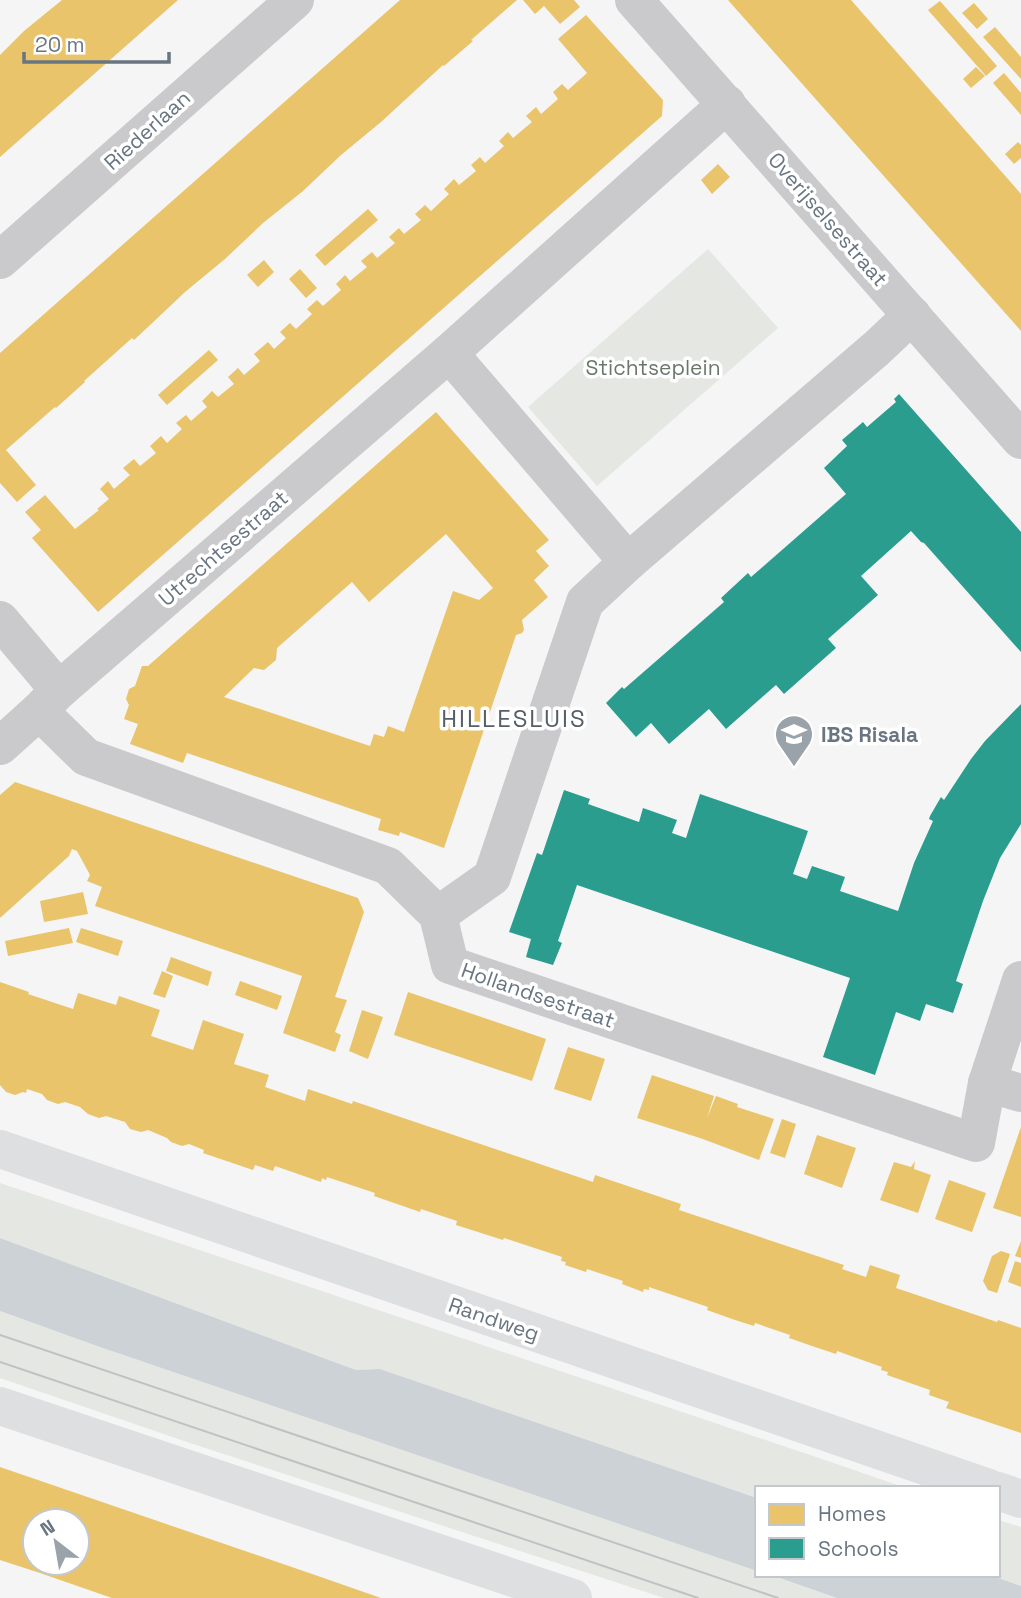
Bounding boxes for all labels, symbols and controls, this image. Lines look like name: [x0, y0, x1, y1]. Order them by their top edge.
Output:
scale bar: [24, 21, 170, 65]
text: 20 m: [35, 31, 85, 58]
street label: Riederlaan: [98, 84, 196, 176]
street label: Overijselsestraat: [762, 146, 894, 292]
park label: Stichtseplein: [585, 354, 721, 381]
street label: Utrechtsestraat: [153, 484, 293, 612]
district label: HILLESLUIS: [441, 703, 587, 734]
school or university icon: IBS Risala: [773, 713, 815, 768]
place label: IBS Risala: [821, 721, 918, 748]
street label: Hollandsestraat: [458, 956, 618, 1034]
street label: Randweg: [445, 1291, 543, 1347]
legend: [755, 1486, 1000, 1577]
text: Homes: [818, 1500, 886, 1527]
north arrow: [21, 1507, 91, 1577]
text: N: [36, 1514, 59, 1542]
text: Schools: [818, 1535, 898, 1562]

